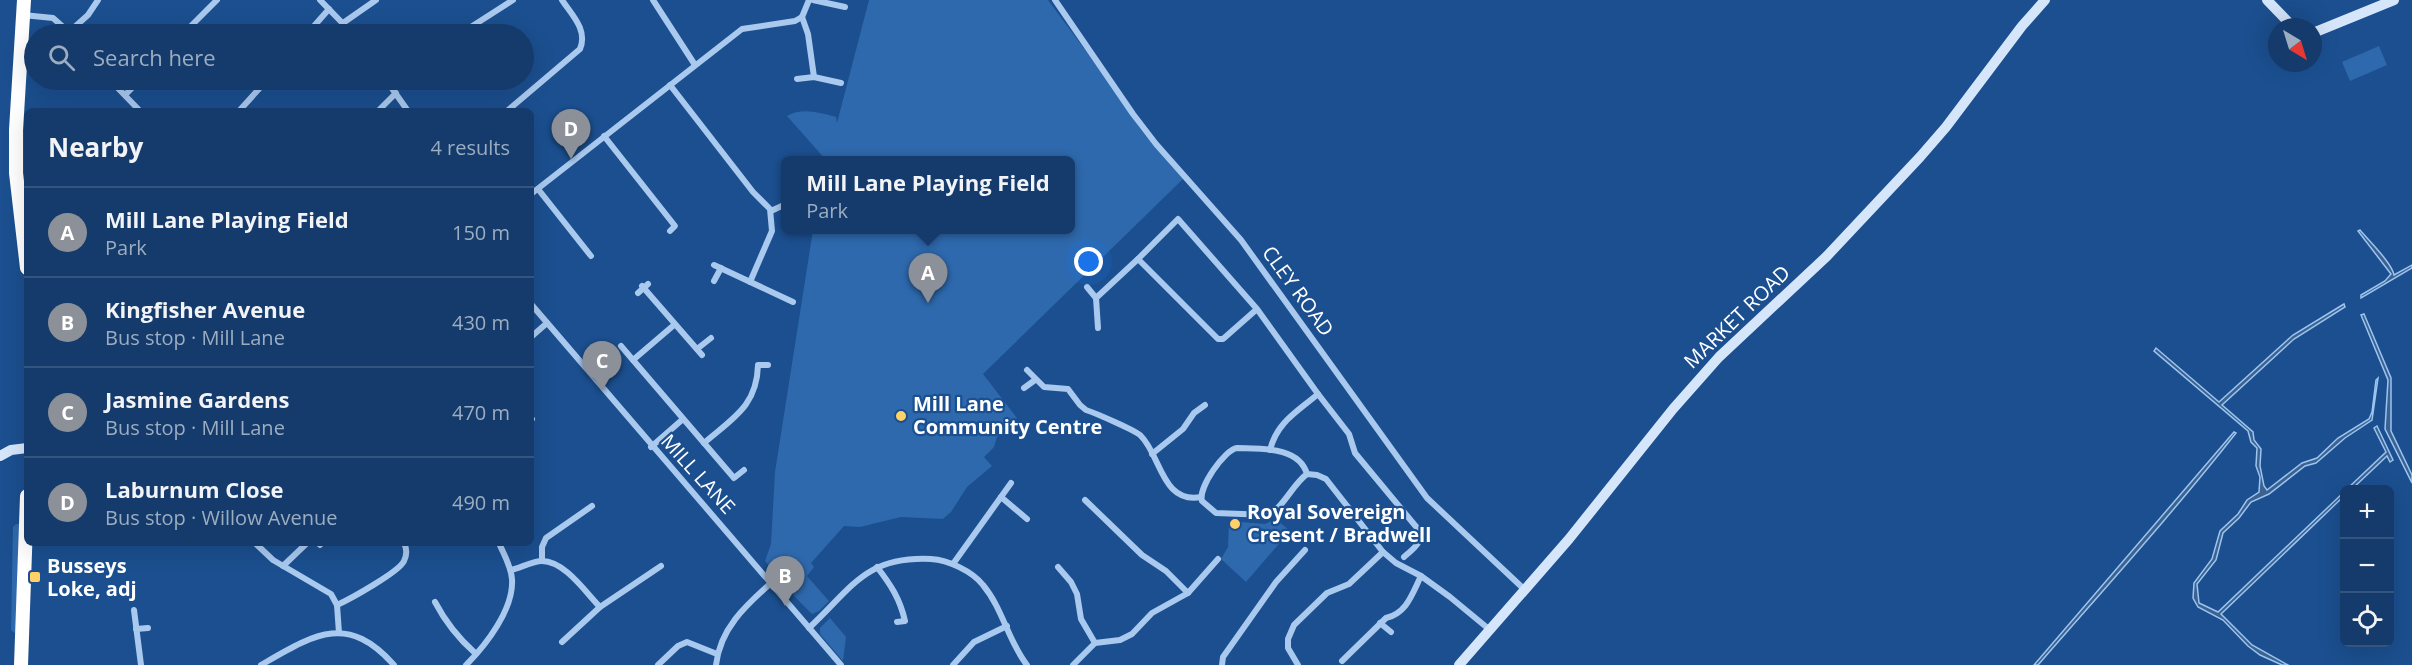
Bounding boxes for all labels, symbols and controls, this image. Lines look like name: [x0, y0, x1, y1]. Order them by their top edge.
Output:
north arrow: [2268, 18, 2322, 72]
search box: [24, 24, 534, 90]
icon: search: [45, 41, 78, 74]
text: Search here: [93, 42, 216, 72]
pin: D: [552, 110, 590, 159]
text: Nearby: [48, 129, 143, 165]
text: 4 results: [430, 134, 510, 161]
popup: [781, 156, 1075, 234]
text: Mill Lane Playing Field: [806, 167, 1050, 197]
text: Park: [806, 197, 848, 224]
text: Mill Lane Playing Field: [105, 204, 349, 234]
text: A: [61, 219, 74, 246]
text: 150 m: [452, 219, 510, 246]
text: Park: [105, 234, 147, 261]
street label: CLEY ROAD: [1256, 240, 1340, 341]
your location: [1074, 247, 1103, 276]
pin: A: [908, 254, 948, 303]
street label: MARKET ROAD: [1678, 259, 1796, 374]
text: Kingfisher Avenue: [105, 294, 305, 324]
text: B: [61, 309, 74, 336]
text: 430 m: [452, 309, 510, 336]
text: Bus stop · Mill Lane: [105, 324, 285, 351]
pin: C: [582, 342, 622, 391]
text: Jasmine Gardens: [105, 384, 290, 414]
place label: Mill Lane Community Centre: [913, 390, 1102, 440]
text: C: [61, 399, 74, 426]
text: 470 m: [452, 399, 510, 426]
marker: Mill Lane Community Centre: [894, 409, 908, 423]
text: Bus stop · Mill Lane: [105, 414, 285, 441]
street label: MILL LANE: [655, 428, 741, 519]
text: Laburnum Close: [105, 474, 284, 504]
map controls: [2340, 485, 2394, 647]
button: +: [2340, 485, 2394, 539]
text: D: [60, 489, 75, 516]
text: 490 m: [452, 489, 510, 516]
place label: Royal Sovereign Cresent / Bradwell: [1247, 498, 1431, 548]
text: Bus stop · Willow Avenue: [105, 504, 337, 531]
marker: Royal Sovereign Cresent / Bradwell: [1228, 517, 1242, 531]
button: −: [2340, 539, 2394, 593]
place label: Busseys Loke, adj: [47, 552, 137, 602]
pin: B: [766, 556, 804, 606]
marker: Busseys Loke, adj: [28, 570, 42, 584]
button: locate: [2340, 593, 2394, 647]

